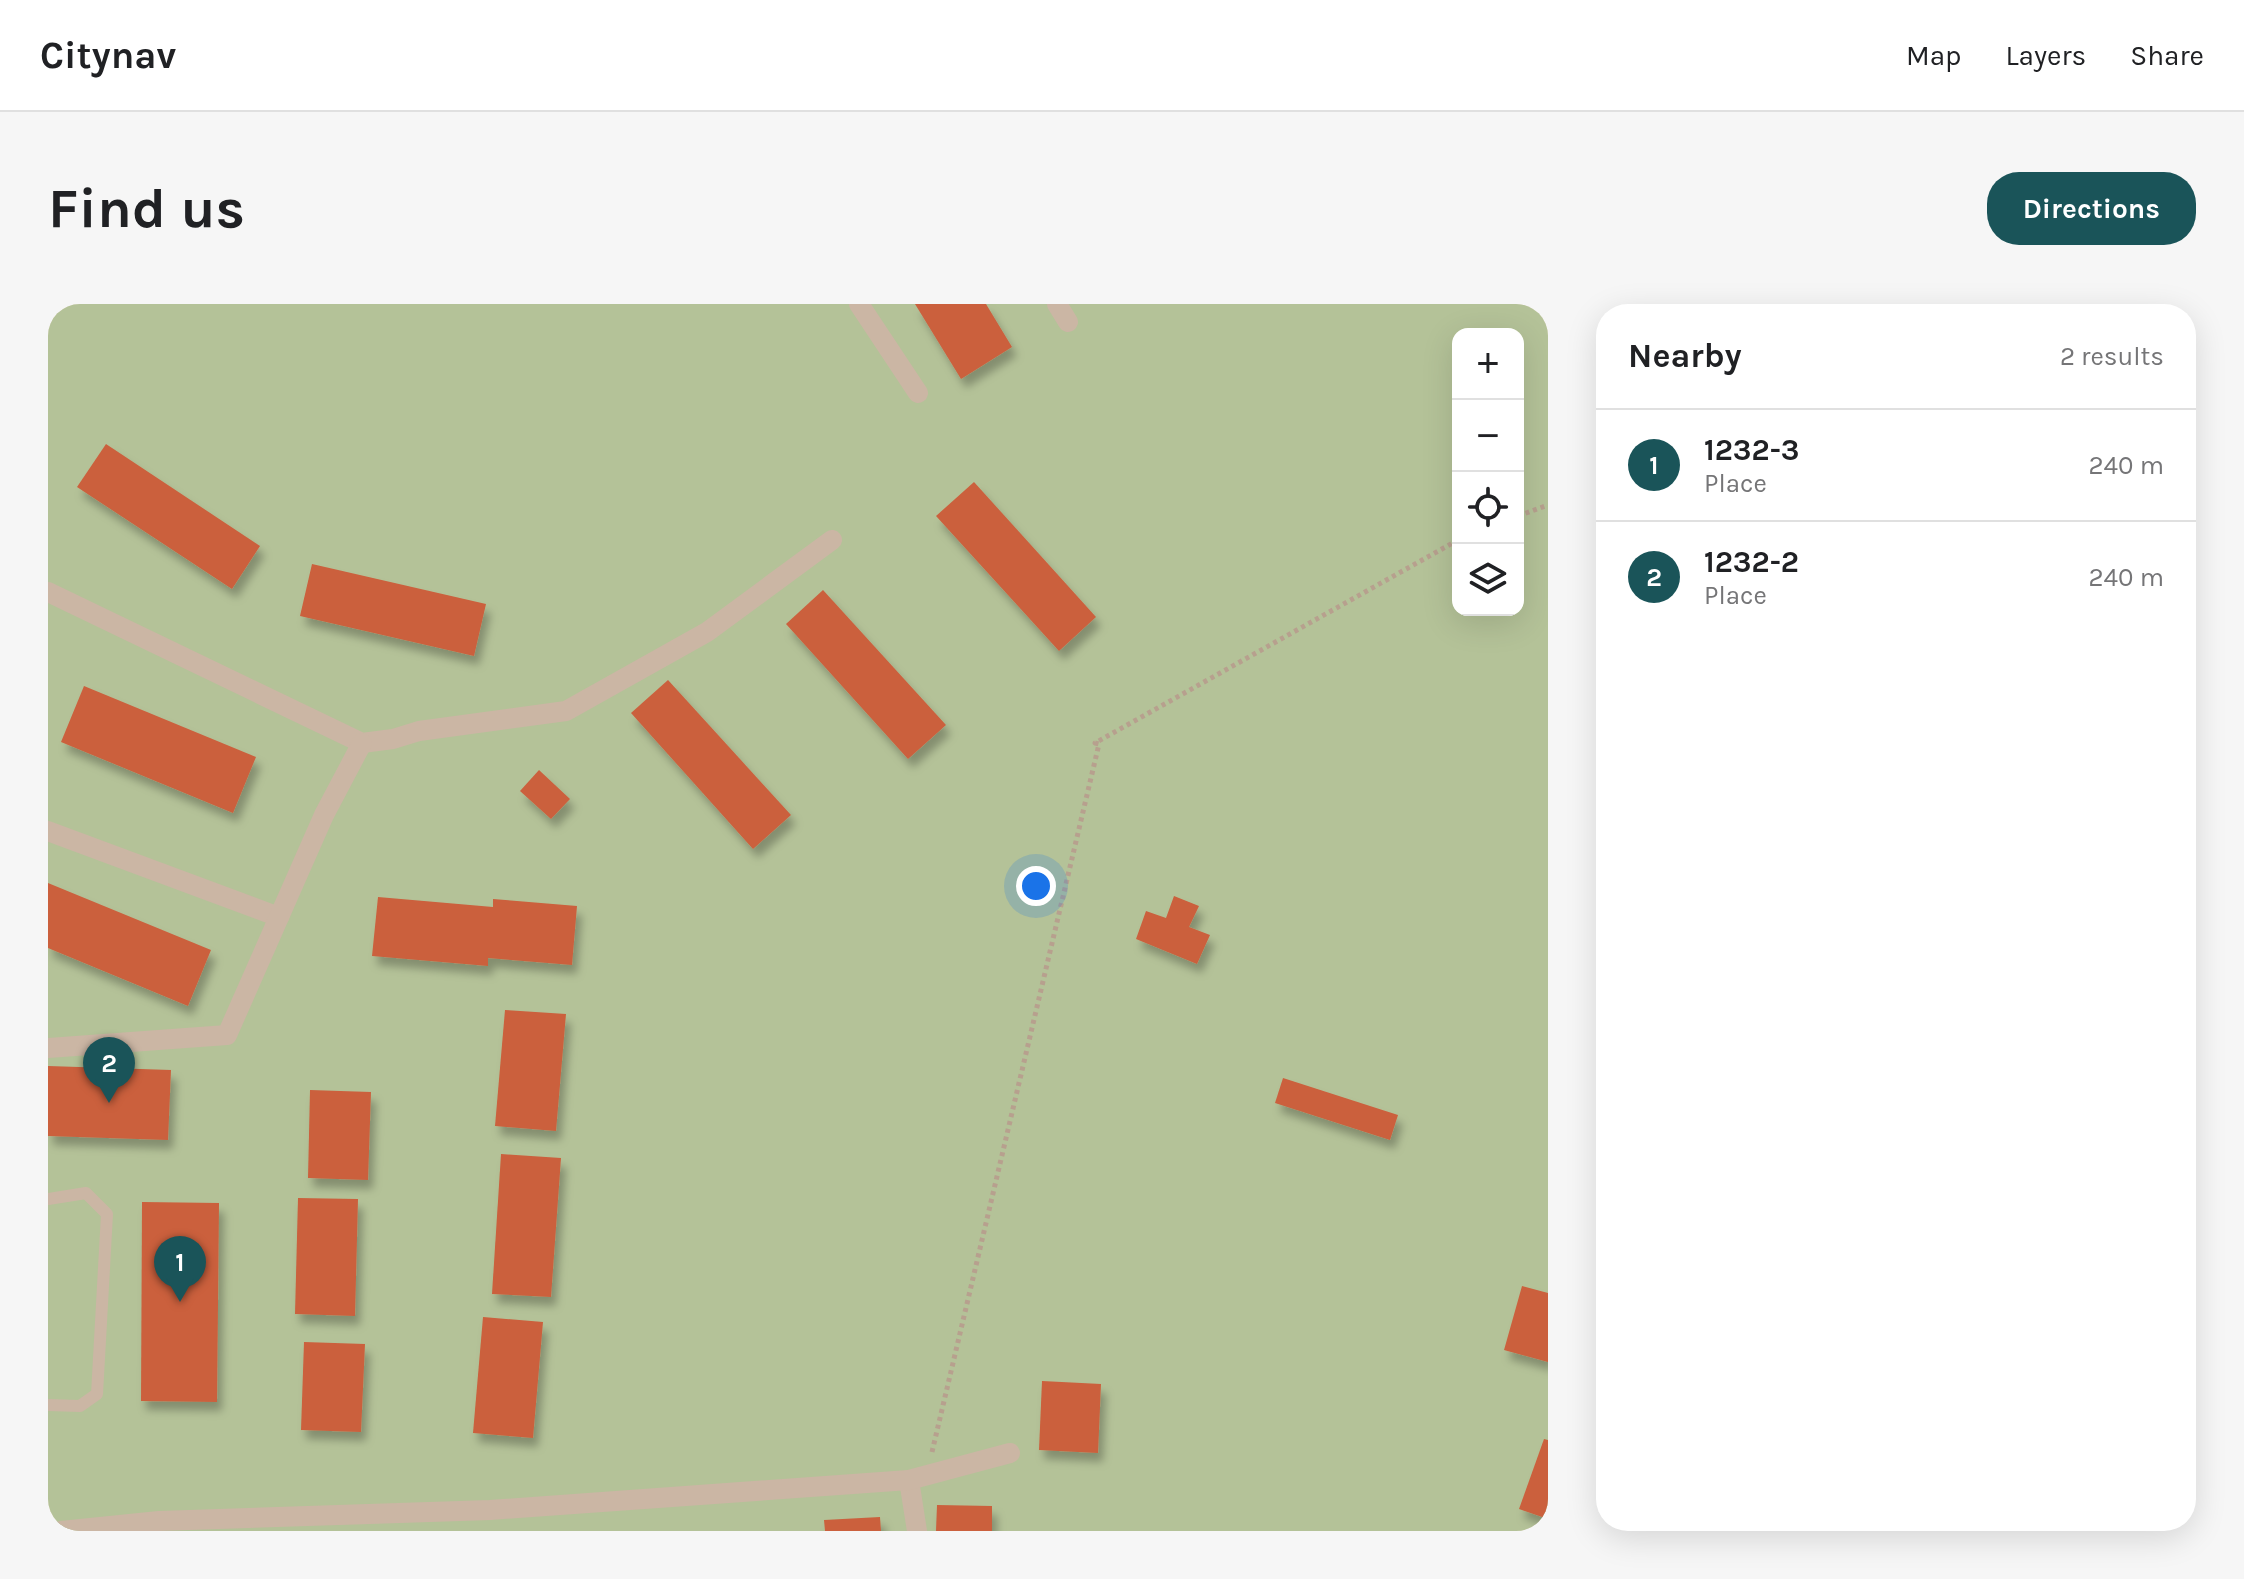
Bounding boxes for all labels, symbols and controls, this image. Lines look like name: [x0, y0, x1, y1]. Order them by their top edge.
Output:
text: Citynav: [40, 33, 176, 78]
text: Map: [1906, 39, 1961, 72]
text: Layers: [2005, 39, 2086, 72]
text: Share: [2130, 39, 2204, 72]
button: Directions: [1987, 172, 2196, 245]
text: Find us: [48, 176, 245, 241]
map controls: [1452, 328, 1524, 616]
button: +: [1452, 328, 1524, 400]
text: Nearby: [1628, 336, 1742, 376]
text: 2 results: [2060, 341, 2164, 372]
button: −: [1452, 400, 1524, 472]
text: 1232-3: [1704, 432, 1800, 468]
text: 1: [1649, 450, 1659, 481]
text: 240 m: [2088, 450, 2164, 481]
text: Place: [1704, 468, 1767, 499]
button: locate: [1452, 472, 1524, 544]
button: layers: [1452, 544, 1524, 616]
text: 1232-2: [1704, 544, 1799, 580]
text: 2: [1646, 562, 1662, 593]
text: 240 m: [2088, 562, 2164, 593]
text: Place: [1704, 580, 1767, 611]
your location: [1016, 866, 1056, 906]
pin: 2: [83, 1037, 135, 1103]
pin: 1: [154, 1236, 206, 1302]

